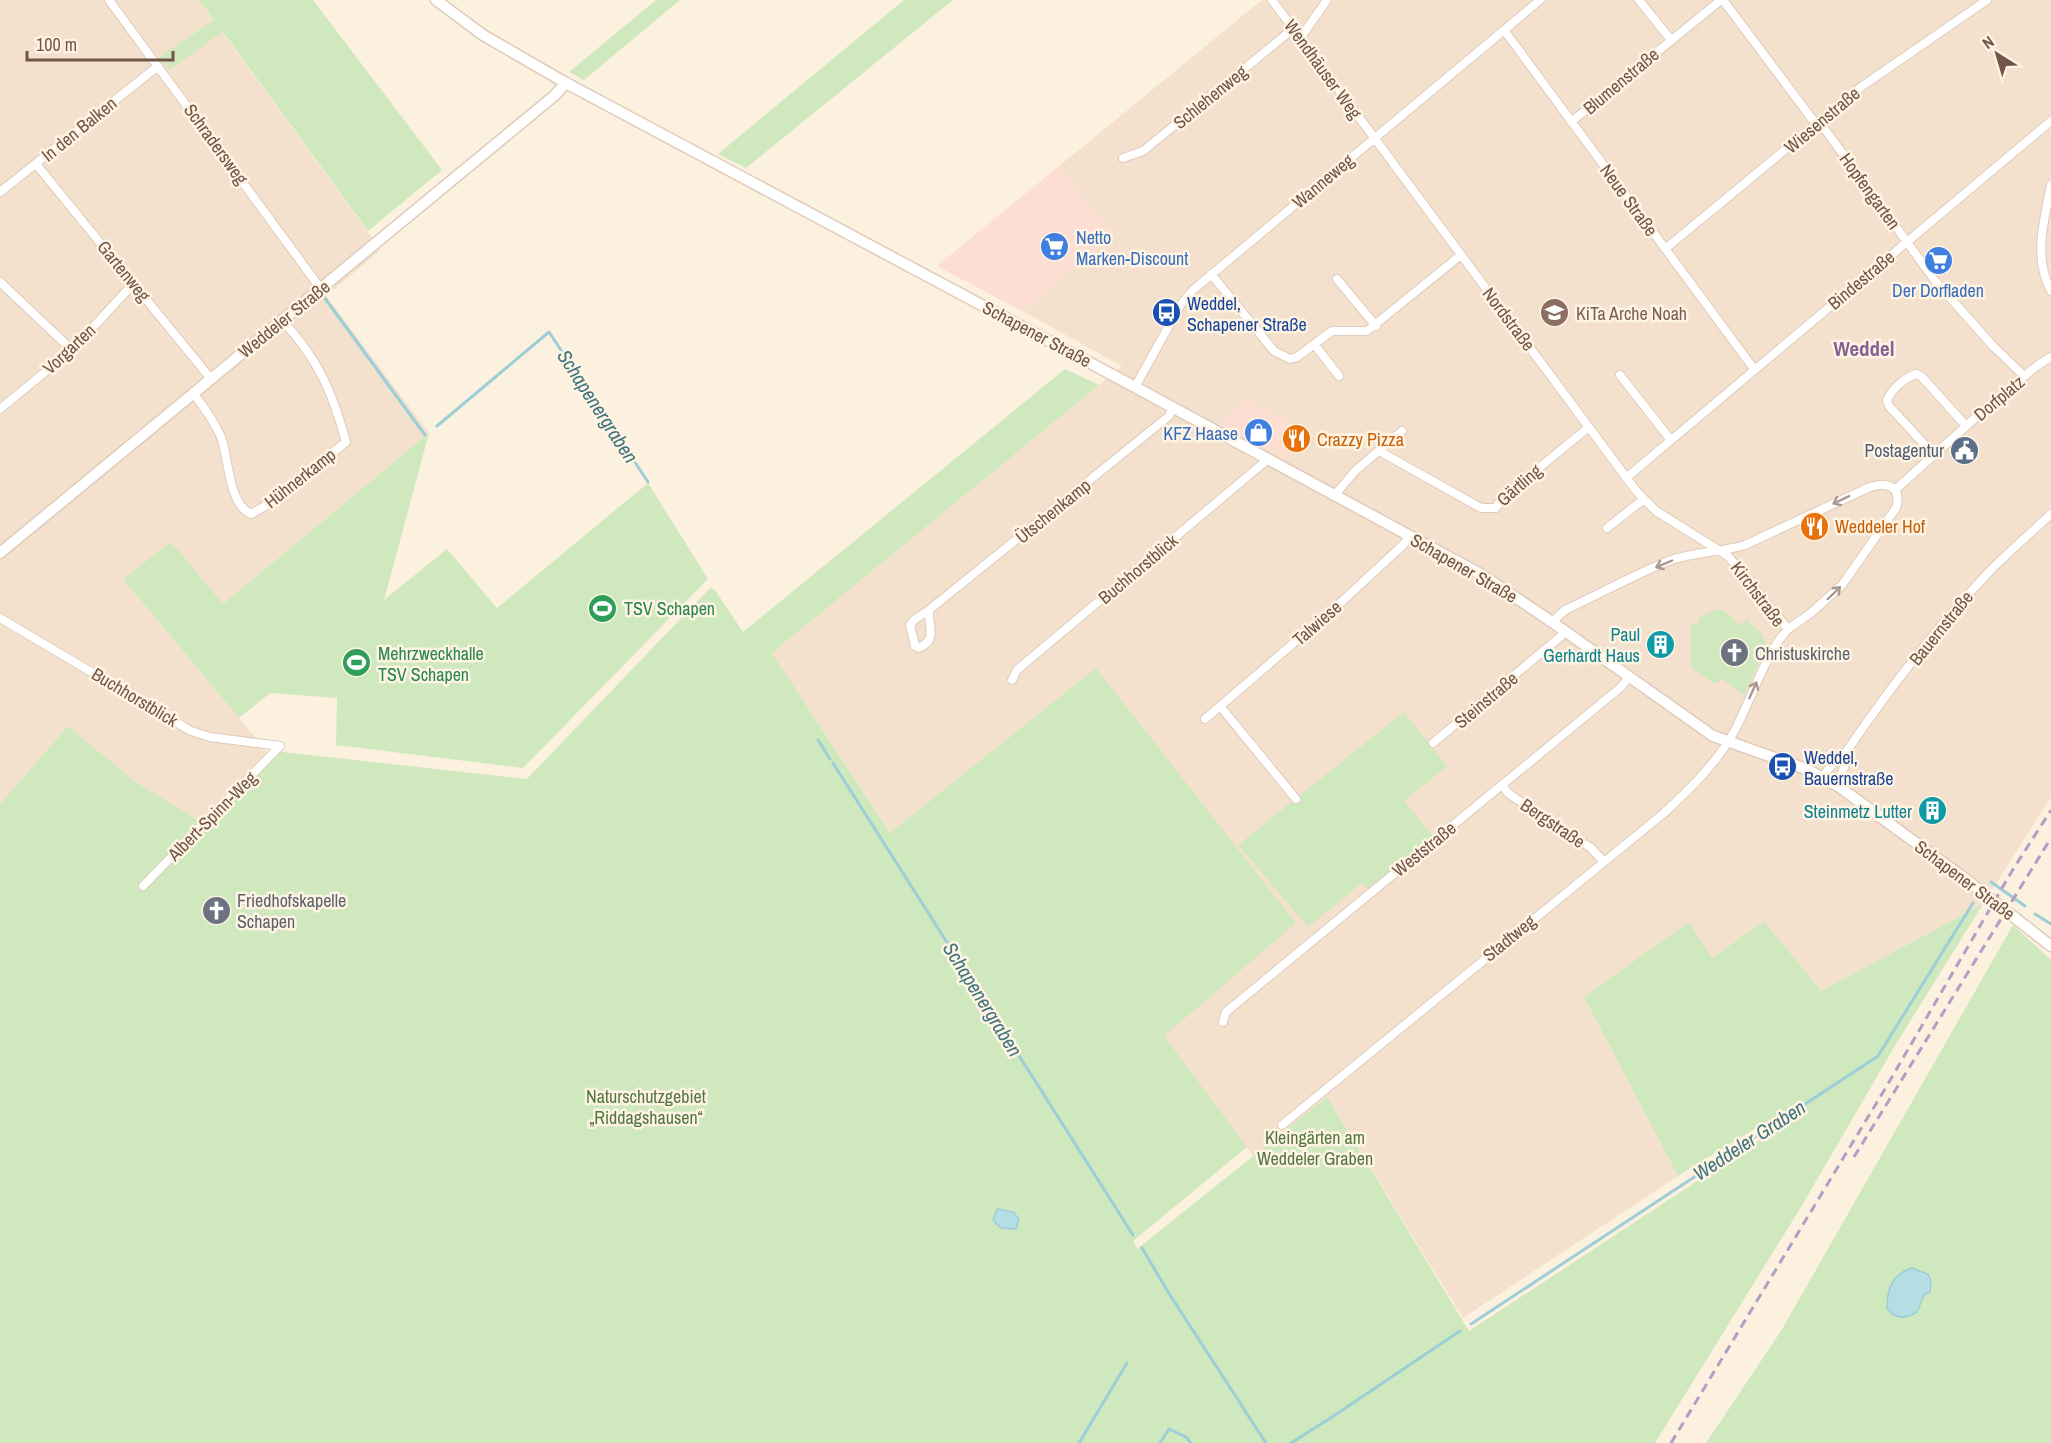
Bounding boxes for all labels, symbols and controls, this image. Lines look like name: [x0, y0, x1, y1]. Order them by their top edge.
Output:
street label: Wendhäuser Weg: [1278, 14, 1368, 125]
scale bar: [27, 24, 172, 62]
north arrow: [1967, 24, 2027, 84]
text: N: [1978, 30, 1998, 54]
text: 100 m: [36, 32, 77, 57]
street label: Blumenstraße: [1578, 42, 1664, 120]
street label: Schlehenweg: [1168, 59, 1253, 135]
street label: Wiesenstraße: [1779, 81, 1865, 159]
street label: In den Balken: [36, 91, 122, 167]
street label: Schradersweg: [178, 98, 254, 190]
street label: Wanneweg: [1287, 147, 1360, 214]
street label: Hopfengarten: [1834, 147, 1906, 235]
street label: Neue Straße: [1594, 159, 1664, 241]
place label: Netto Marken-Discount: [1076, 225, 1188, 271]
supermarket icon: Netto Marken-Discount: [1039, 231, 1071, 263]
street label: Gartenweg: [92, 235, 157, 308]
street label: Bindestraße: [1822, 245, 1900, 315]
supermarket icon: Der Dorfladen: [1922, 245, 1954, 277]
street label: Weddeler Straße: [233, 274, 335, 364]
place label: Der Dorfladen: [1892, 278, 1984, 303]
street label: Nordstraße: [1477, 282, 1541, 356]
place label: Weddel, Schapener Straße: [1187, 291, 1307, 337]
street label: Schapener Straße: [978, 295, 1096, 373]
bus stop icon: Weddel, Schapener Straße: [1150, 297, 1182, 329]
school or university icon: KiTa Arche Noah: [1539, 297, 1571, 329]
place label: KiTa Arche Noah: [1576, 301, 1687, 326]
street label: Vorgarten: [37, 318, 101, 380]
district label: Weddel: [1834, 334, 1894, 363]
water label: Schapenergraben: [551, 344, 645, 468]
street label: Dorfplatz: [1968, 369, 2030, 427]
shop icon: KFZ Haase: [1243, 417, 1275, 449]
place label: KFZ Haase: [1163, 421, 1238, 446]
restaurant icon: Crazzy Pizza: [1280, 423, 1312, 455]
place label: Crazzy Pizza: [1317, 427, 1404, 452]
public building icon: Postagentur: [1949, 434, 1981, 466]
place label: Postagentur: [1864, 438, 1944, 463]
street label: Hühnerkamp: [259, 442, 341, 514]
street label: Gärtling: [1491, 458, 1548, 512]
street label: Ütschenkamp: [1010, 473, 1096, 549]
one-way arrow: [1833, 494, 1851, 506]
restaurant icon: Weddeler Hof: [1798, 510, 1830, 542]
place label: Weddeler Hof: [1835, 514, 1926, 539]
street label: Schapener Straße: [1406, 527, 1522, 609]
street label: Buchhorstblick: [1093, 528, 1184, 610]
street label: Kirchstraße: [1725, 556, 1791, 632]
one-way arrow: [1655, 559, 1674, 570]
street label: Bauernstraße: [1903, 585, 1979, 671]
one-way arrow: [1827, 586, 1842, 600]
sports icon: TSV Schapen: [587, 592, 619, 624]
street label: Talwiese: [1287, 595, 1347, 651]
place label: TSV Schapen: [624, 596, 715, 621]
place label: Paul Gerhardt Haus: [1543, 622, 1640, 668]
building icon: Paul Gerhardt Haus: [1645, 628, 1677, 660]
church icon: Christuskirche: [1718, 637, 1750, 669]
place label: Mehrzweckhalle TSV Schapen: [378, 641, 484, 687]
place label: Christuskirche: [1755, 641, 1850, 666]
sports icon: Mehrzweckhalle TSV Schapen: [341, 647, 373, 679]
street label: Buchhorstblick: [87, 661, 183, 733]
street label: Steinstraße: [1449, 666, 1523, 734]
one-way arrow: [1748, 681, 1759, 699]
place label: Weddel, Bauernstraße: [1804, 745, 1893, 791]
bus stop icon: Weddel, Bauernstraße: [1767, 751, 1799, 783]
street label: Albert-Spinn-Weg: [161, 765, 263, 867]
street label: Bergstraße: [1516, 792, 1590, 854]
building icon: Steinmetz Lutter: [1917, 795, 1949, 827]
place label: Steinmetz Lutter: [1804, 799, 1912, 824]
street label: Weststraße: [1387, 816, 1461, 882]
street label: Schapener Straße: [1910, 834, 2020, 926]
place label: Friedhofskapelle Schapen: [237, 888, 346, 934]
church icon: Friedhofskapelle Schapen: [200, 894, 232, 926]
street label: Stadtweg: [1477, 908, 1541, 967]
water label: Schapenergraben: [937, 937, 1029, 1061]
park label: Naturschutzgebiet „Riddagshausen“: [586, 1084, 706, 1130]
water label: Weddeler Graben: [1688, 1094, 1810, 1186]
park label: Kleingärten am Weddeler Graben: [1257, 1125, 1373, 1171]

